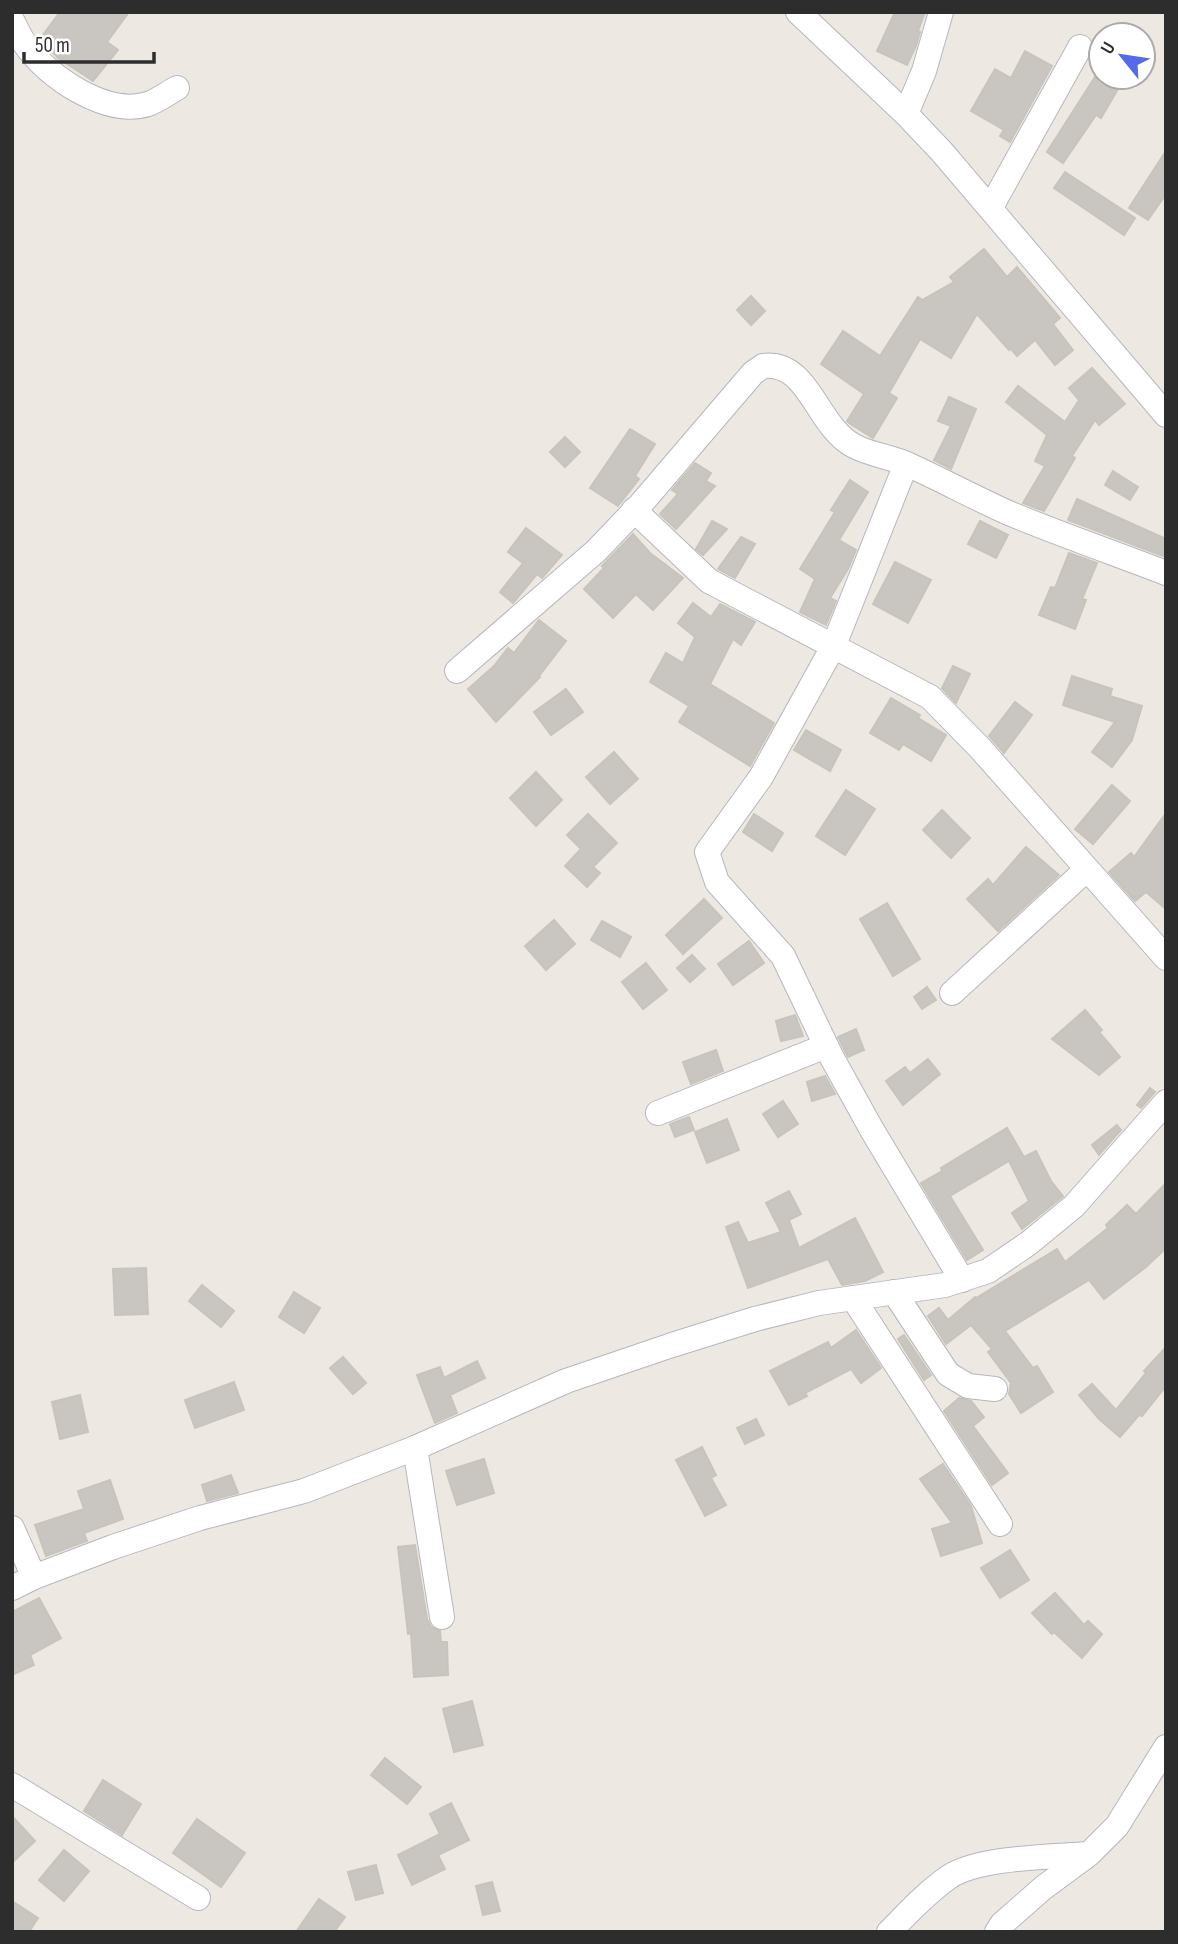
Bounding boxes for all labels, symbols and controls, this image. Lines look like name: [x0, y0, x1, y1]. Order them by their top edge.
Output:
scale bar: [24, 21, 154, 65]
north arrow: [1087, 21, 1157, 91]
text: 50 m: [35, 33, 70, 58]
text: U: [1096, 38, 1121, 58]

